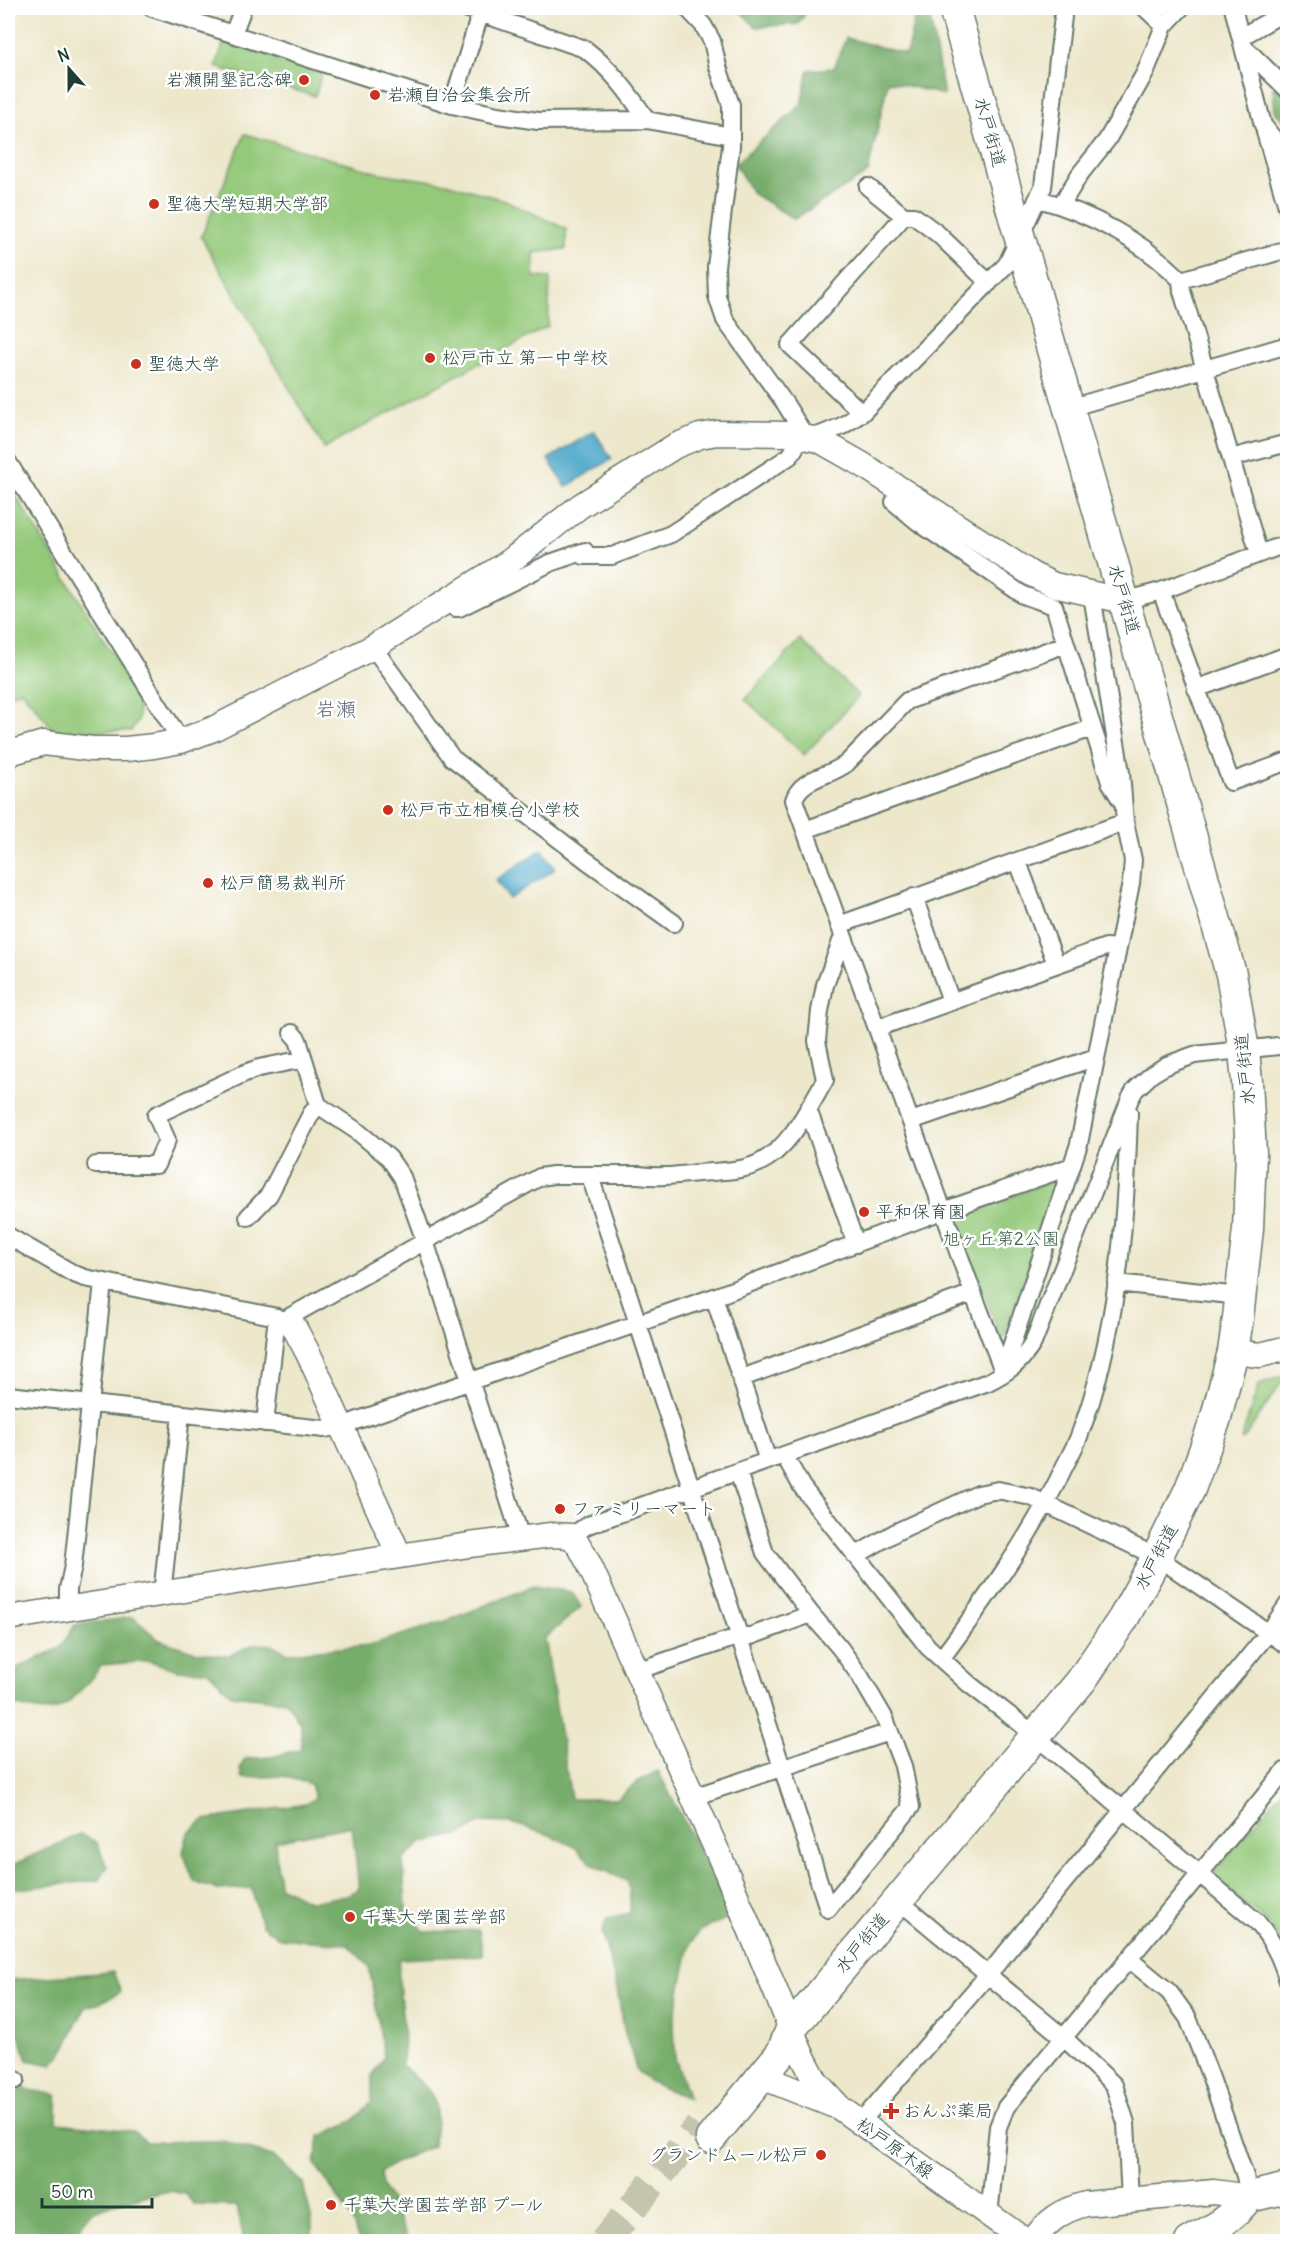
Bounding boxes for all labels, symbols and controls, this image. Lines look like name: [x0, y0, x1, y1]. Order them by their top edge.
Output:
north arrow: [39, 39, 99, 99]
text: N: [55, 44, 72, 66]
place label: 岩瀬開墾記念碑: [166, 68, 292, 91]
marker: 岩瀬開墾記念碑: [297, 73, 311, 87]
place label: 岩瀬自治会集会所: [387, 83, 531, 106]
marker: 岩瀬自治会集会所: [368, 88, 382, 102]
street label: 水戸街道: [970, 94, 1011, 170]
place label: 聖徳大学短期大学部: [166, 192, 328, 215]
marker: 聖徳大学短期大学部: [147, 197, 161, 211]
place label: 松戸市立 第一中学校: [442, 346, 608, 369]
marker: 松戸市立 第一中学校: [423, 351, 437, 365]
place label: 聖徳大学: [148, 352, 220, 375]
marker: 聖徳大学: [129, 357, 143, 371]
street label: 水戸街道: [1104, 561, 1145, 637]
district label: 岩瀬: [316, 696, 356, 721]
place label: 松戸市立相模台小学校: [400, 798, 580, 821]
marker: 松戸市立相模台小学校: [381, 803, 395, 817]
place label: 松戸簡易裁判所: [220, 871, 346, 894]
marker: 松戸簡易裁判所: [201, 876, 215, 890]
street label: 水戸街道: [1229, 1032, 1260, 1106]
place label: 平和保育園: [876, 1200, 966, 1223]
marker: 平和保育園: [857, 1205, 871, 1219]
park label: 旭ヶ丘第2公園: [942, 1227, 1060, 1250]
place label: ファミリーマート: [572, 1497, 716, 1520]
marker: ファミリーマート: [553, 1502, 567, 1516]
street label: 水戸街道: [1129, 1520, 1183, 1594]
place label: 千葉大学園芸学部: [362, 1905, 506, 1928]
street label: 水戸街道: [830, 1908, 894, 1978]
marker: 千葉大学園芸学部: [343, 1910, 357, 1924]
place label: おんぷ薬局: [903, 2099, 993, 2122]
marker: おんぷ薬局: [884, 2104, 898, 2118]
street label: 松戸原木線: [852, 2112, 938, 2183]
place label: グランドムール松戸: [649, 2143, 809, 2166]
marker: グランドムール松戸: [814, 2148, 828, 2162]
scale bar: [42, 2171, 152, 2209]
text: 50 m: [51, 2180, 93, 2203]
place label: 千葉大学園芸学部 プール: [343, 2193, 543, 2216]
marker: 千葉大学園芸学部 プール: [324, 2198, 338, 2212]

